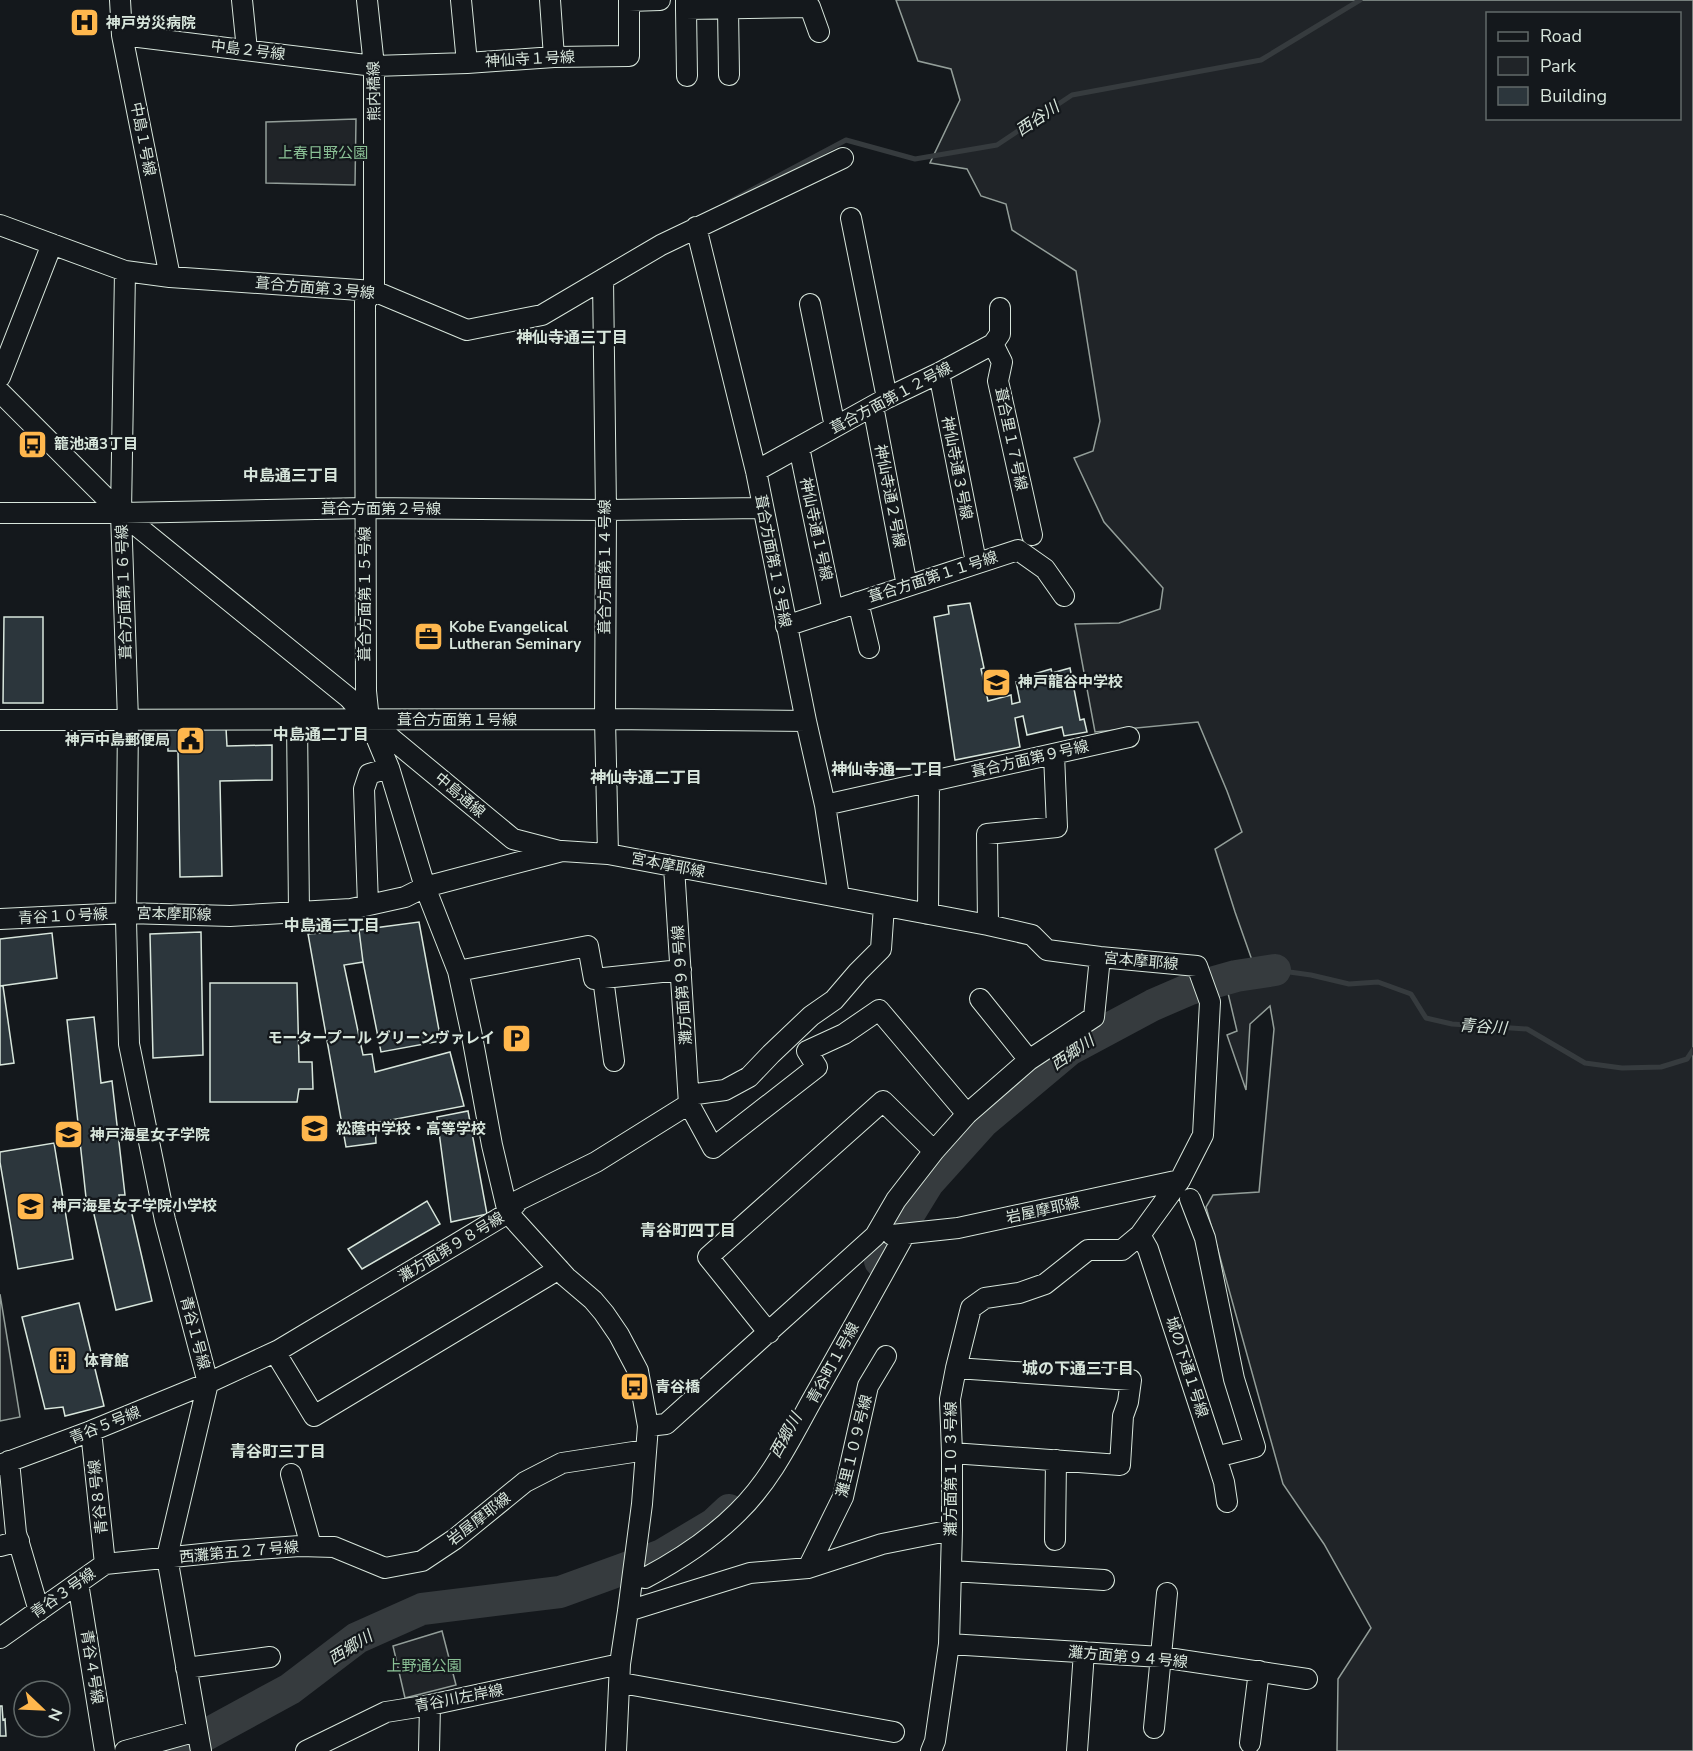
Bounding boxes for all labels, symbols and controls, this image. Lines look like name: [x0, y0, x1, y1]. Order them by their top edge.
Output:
hospital icon: 神戸労災病院: [69, 7, 101, 39]
legend: [1486, 12, 1681, 120]
place label: 神戸労災病院: [105, 13, 196, 33]
text: Road: [1540, 24, 1582, 48]
street label: 中島２号線: [210, 36, 286, 64]
street label: 神仙寺１号線: [485, 47, 575, 71]
text: Park: [1540, 54, 1577, 78]
street label: 熊内橋線: [363, 61, 385, 121]
text: Building: [1540, 84, 1607, 108]
water label: 西谷川: [1012, 95, 1065, 141]
street label: 中島１号線: [126, 100, 160, 178]
park label: 上春日野公園: [278, 143, 368, 163]
street label: 葺合方面第３号線: [254, 273, 376, 303]
district label: 神仙寺通三丁目: [516, 327, 628, 349]
street label: 葺合方面第１２号線: [827, 357, 955, 439]
street label: 葺合里１７号線: [990, 386, 1032, 492]
street label: 神仙寺通３号線: [937, 415, 977, 521]
bus stop icon: 籠池通3丁目: [17, 428, 49, 460]
place label: 籠池通3丁目: [54, 434, 138, 454]
street label: 神仙寺通２号線: [870, 443, 910, 549]
district label: 中島通三丁目: [243, 465, 339, 487]
street label: 神仙寺通１号線: [795, 476, 837, 582]
street label: 葺合方面第１３号線: [750, 493, 796, 629]
street label: 葺合方面第２号線: [321, 499, 441, 519]
street label: 葺合方面第１４号線: [595, 499, 615, 635]
street label: 葺合方面第１６号線: [112, 524, 136, 660]
street label: 葺合方面第１５号線: [355, 526, 375, 662]
street label: 葺合方面第１１号線: [866, 547, 1000, 607]
place label: Kobe Evangelical Lutheran Seminary: [449, 617, 581, 654]
office icon: Kobe Evangelical Lutheran Seminary: [412, 620, 444, 652]
school or university icon: 神戸龍谷中学校: [981, 666, 1013, 698]
place label: 神戸龍谷中学校: [1017, 672, 1123, 692]
street label: 葺合方面第１号線: [397, 710, 517, 730]
public building icon: 神戸中島郵便局: [175, 724, 207, 756]
district label: 中島通二丁目: [273, 724, 369, 746]
place label: 神戸中島郵便局: [64, 730, 170, 750]
street label: 葺合方面第９号線: [969, 736, 1091, 782]
district label: 神仙寺通一丁目: [831, 759, 943, 781]
district label: 神仙寺通二丁目: [590, 767, 702, 789]
street label: 中島通線: [431, 768, 489, 822]
street label: 宮本摩耶線: [629, 848, 707, 882]
street label: 宮本摩耶線: [136, 903, 212, 925]
street label: 青谷１０号線: [18, 904, 108, 928]
district label: 中島通一丁目: [284, 915, 380, 937]
street label: 灘方面第９９号線: [668, 924, 696, 1046]
street label: 宮本摩耶線: [1103, 948, 1179, 974]
water label: 青谷川: [1458, 1014, 1510, 1040]
parking icon: モータープール グリーンヴァレイ: [500, 1022, 532, 1054]
place label: モータープール グリーンヴァレイ: [268, 1028, 495, 1048]
water label: 西郷川: [1047, 1029, 1100, 1075]
school or university icon: 松蔭中学校・高等学校: [299, 1113, 331, 1145]
school or university icon: 神戸海星女子学院: [53, 1119, 85, 1151]
place label: 松蔭中学校・高等学校: [336, 1119, 486, 1139]
place label: 神戸海星女子学院: [89, 1125, 210, 1145]
school or university icon: 神戸海星女子学院小学校: [15, 1190, 47, 1222]
street label: 岩屋摩耶線: [1004, 1192, 1082, 1228]
place label: 神戸海星女子学院小学校: [51, 1196, 217, 1216]
street label: 灘方面第９８号線: [394, 1208, 508, 1286]
district label: 青谷町四丁目: [640, 1220, 736, 1242]
street label: 青谷１号線: [176, 1294, 214, 1372]
street label: 城の下通１号線: [1161, 1314, 1213, 1420]
street label: 青谷町１号線: [802, 1319, 864, 1407]
building icon: 体育館: [47, 1345, 79, 1377]
place label: 体育館: [84, 1351, 129, 1371]
district label: 城の下通三丁目: [1022, 1358, 1134, 1380]
bus stop icon: 青谷橋: [618, 1371, 650, 1403]
place label: 青谷橋: [655, 1377, 701, 1397]
street label: 灘里１０９号線: [832, 1393, 876, 1499]
street label: 灘方面第１０３号線: [941, 1401, 961, 1537]
street label: 青谷５号線: [66, 1402, 144, 1448]
water label: 西郷川: [765, 1407, 808, 1462]
district label: 青谷町三丁目: [230, 1441, 326, 1463]
street label: 青谷８号線: [84, 1459, 112, 1535]
street label: 岩屋摩耶線: [443, 1488, 515, 1550]
street label: 西灘第五２７号線: [178, 1537, 300, 1567]
street label: 青谷３号線: [27, 1563, 99, 1623]
water label: 西郷川: [324, 1625, 378, 1670]
street label: 青谷４号線: [76, 1628, 108, 1706]
street label: 灘方面第９４号線: [1067, 1642, 1189, 1672]
park label: 上野通公園: [386, 1656, 462, 1676]
north arrow: [12, 1679, 72, 1739]
street label: 青谷川左岸線: [413, 1680, 505, 1716]
text: N: [42, 1705, 67, 1724]

